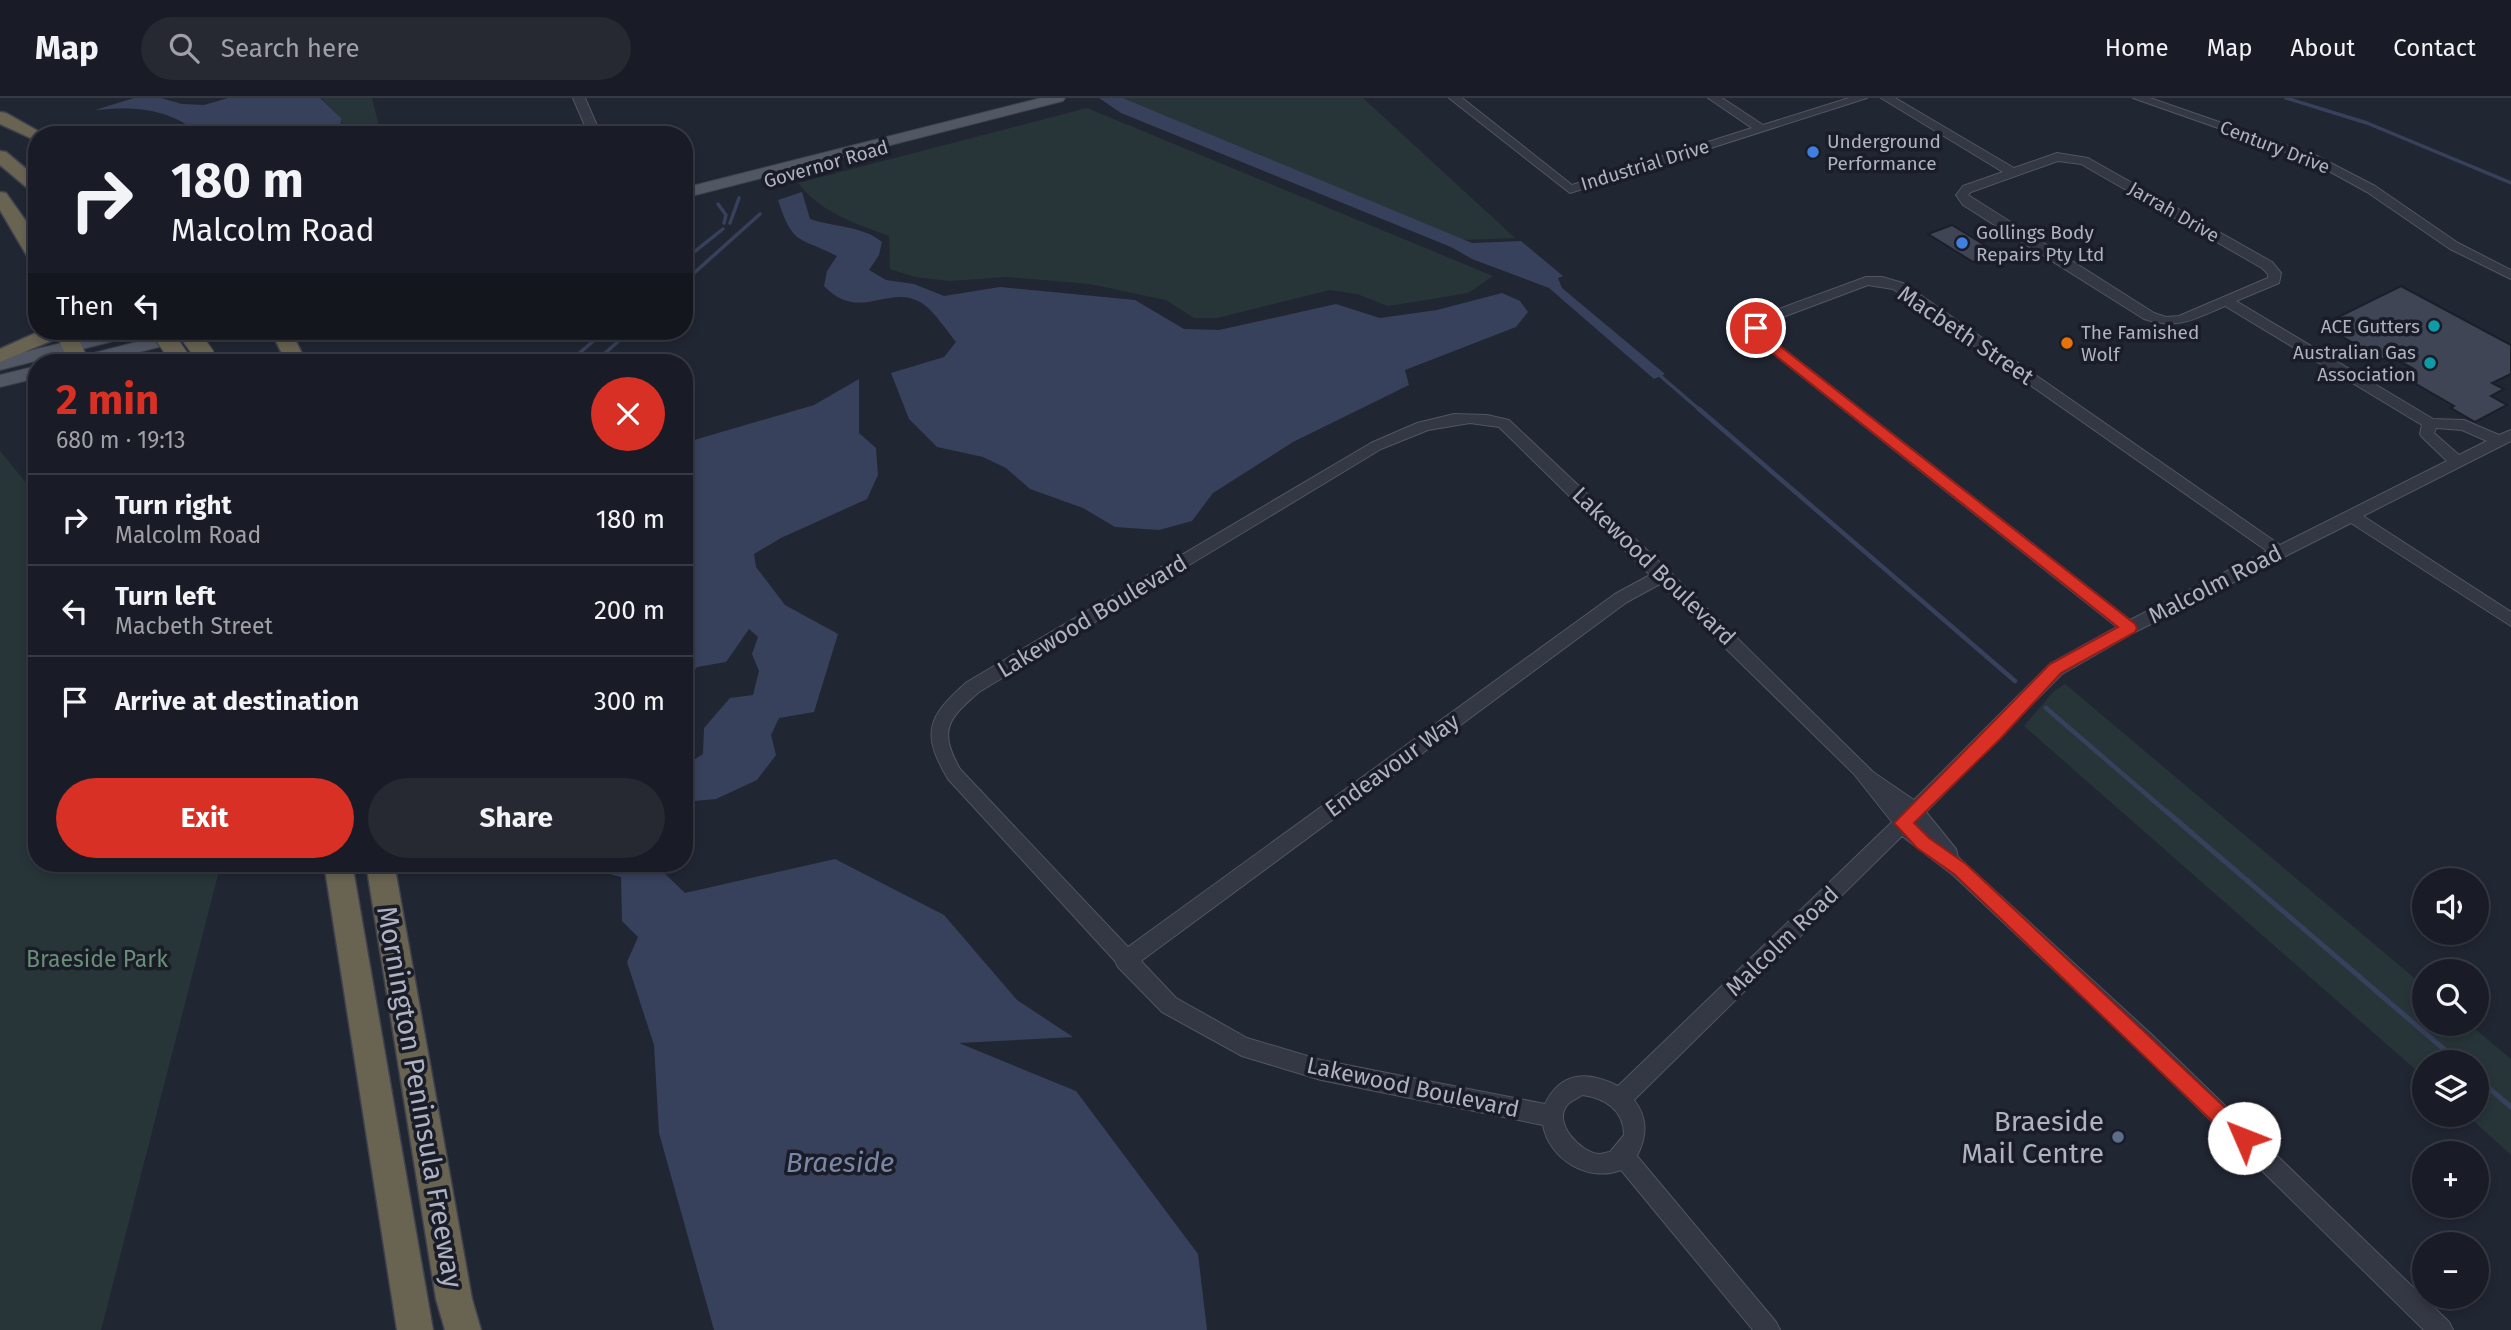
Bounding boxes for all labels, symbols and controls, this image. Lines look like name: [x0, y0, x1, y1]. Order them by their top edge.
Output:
search box: [141, 17, 631, 80]
text: Map: [35, 28, 99, 68]
icon: search: [165, 29, 203, 67]
text: Search here: [221, 33, 360, 64]
text: Home: [2105, 34, 2169, 62]
text: Map: [2207, 34, 2253, 62]
text: About: [2291, 34, 2355, 62]
text: Contact: [2393, 34, 2476, 62]
street label: Century Drive: [2217, 115, 2333, 179]
place label: Underground Performance: [1827, 130, 1941, 175]
street label: Governor Road: [761, 135, 891, 193]
street label: Industrial Drive: [1578, 135, 1712, 195]
marker: Underground Performance: [1805, 144, 1821, 160]
text: 180 m: [171, 151, 304, 210]
icon: right: [56, 154, 147, 245]
street label: Jarrah Drive: [2124, 177, 2224, 247]
text: Malcolm Road: [171, 211, 375, 249]
place label: Gollings Body Repairs Pty Ltd: [1976, 221, 2104, 266]
marker: Gollings Body Repairs Pty Ltd: [1954, 235, 1970, 251]
street label: Macbeth Street: [1893, 279, 2040, 391]
icon: left: [128, 287, 166, 325]
text: Then: [56, 291, 114, 322]
pin: [1726, 298, 1786, 358]
icon: arrive: [1737, 309, 1775, 347]
place label: ACE Gutters: [2321, 315, 2420, 338]
marker: ACE Gutters: [2426, 318, 2442, 334]
place label: The Famished Wolf: [2081, 321, 2199, 366]
marker: The Famished Wolf: [2059, 335, 2075, 351]
place label: Australian Gas Association: [2293, 341, 2416, 386]
marker: Australian Gas Association: [2422, 355, 2438, 371]
text: 2 min: [56, 375, 159, 425]
button: close: [591, 377, 665, 451]
text: 680 m · 19:13: [56, 426, 185, 454]
street label: Lakewood Boulevard: [1566, 481, 1742, 651]
text: Turn right: [115, 490, 232, 521]
icon: right: [56, 501, 94, 539]
text: 180 m: [596, 504, 665, 535]
text: Malcolm Road: [115, 521, 261, 549]
street label: Malcolm Road: [2143, 538, 2287, 630]
street label: Lakewood Boulevard: [992, 548, 1192, 684]
text: Turn left: [115, 581, 216, 612]
icon: left: [56, 592, 94, 630]
text: 200 m: [594, 595, 665, 626]
text: Macbeth Street: [115, 612, 273, 640]
icon: arrive: [56, 683, 94, 721]
text: Arrive at destination: [115, 686, 359, 717]
text: 300 m: [594, 686, 665, 717]
street label: Endeavour Way: [1320, 707, 1465, 823]
button: Exit: [56, 778, 354, 858]
button: Share: [368, 778, 665, 858]
map controls: [2412, 868, 2489, 1309]
button: sound: [2412, 868, 2489, 945]
street label: Malcolm Road: [1720, 880, 1844, 1002]
street label: Mornington Peninsula Freeway: [370, 903, 470, 1291]
park label: Braeside Park: [26, 945, 168, 973]
button: search: [2412, 959, 2489, 1036]
button: layers: [2412, 1050, 2489, 1127]
street label: Lakewood Boulevard: [1304, 1051, 1522, 1123]
position arrow: [2207, 1101, 2281, 1175]
place label: Braeside Mail Centre: [1961, 1105, 2104, 1170]
marker: Braeside Mail Centre: [2110, 1129, 2126, 1145]
button: +: [2412, 1141, 2489, 1218]
water label: Braeside: [786, 1146, 894, 1179]
button: −: [2412, 1232, 2489, 1309]

